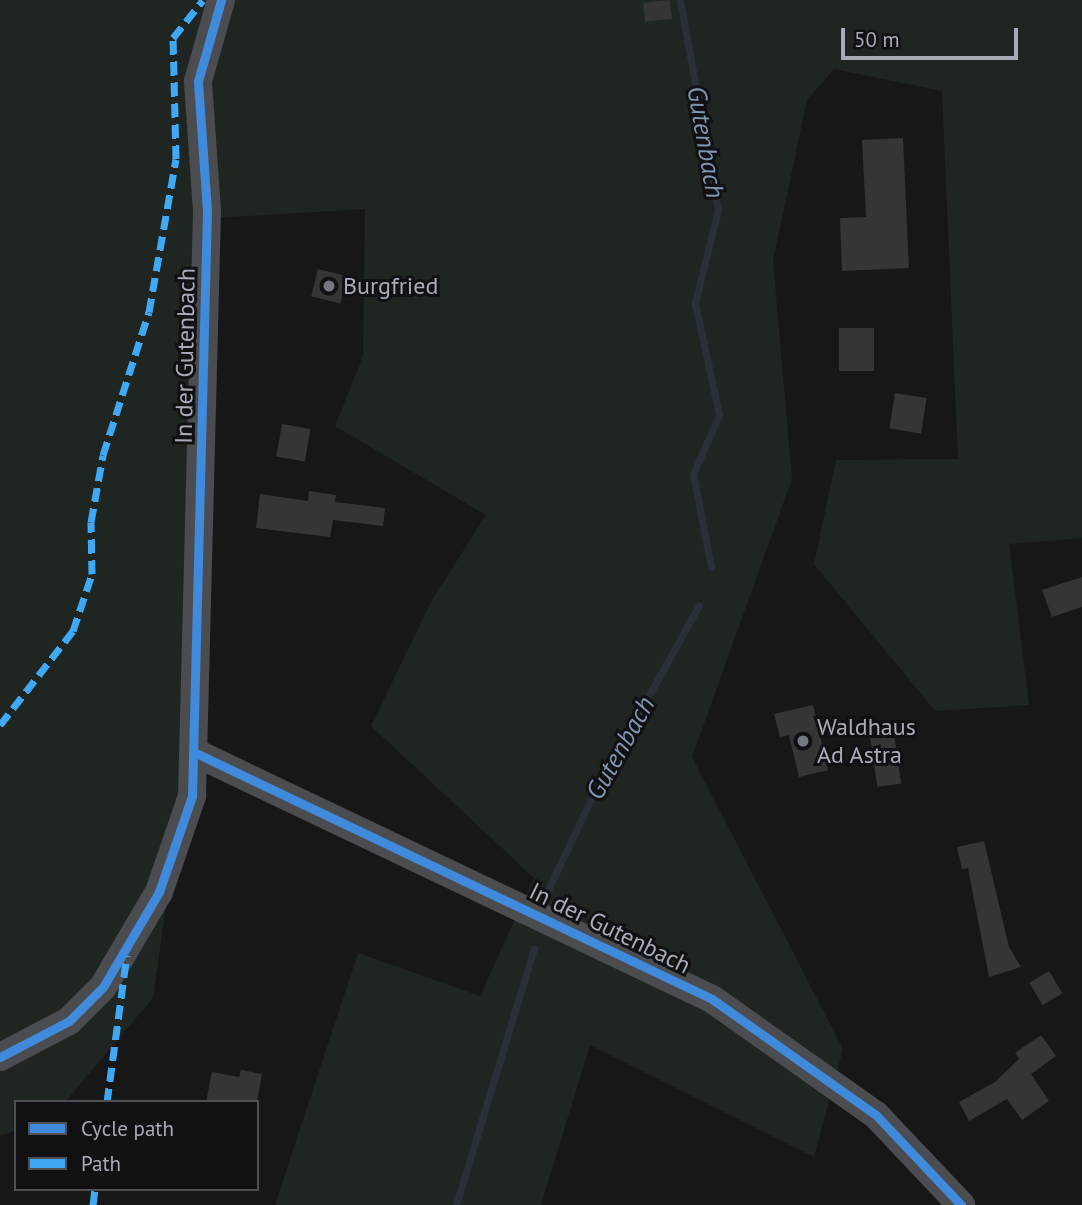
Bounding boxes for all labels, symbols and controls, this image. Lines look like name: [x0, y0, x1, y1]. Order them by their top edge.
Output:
scale bar: [844, 14, 1021, 58]
text: 50 m: [854, 26, 900, 53]
water label: Gutenbach: [681, 84, 731, 200]
street label: In der Gutenbach: [169, 268, 201, 444]
place label: Burgfried: [343, 272, 438, 300]
marker: Burgfried: [321, 278, 337, 294]
water label: Gutenbach: [579, 691, 661, 805]
place label: Waldhaus Ad Astra: [817, 713, 916, 769]
marker: Waldhaus Ad Astra: [795, 733, 811, 749]
street label: In der Gutenbach: [525, 877, 695, 979]
legend: [14, 1100, 259, 1191]
text: Cycle path: [81, 1115, 174, 1142]
text: Path: [81, 1150, 121, 1177]

